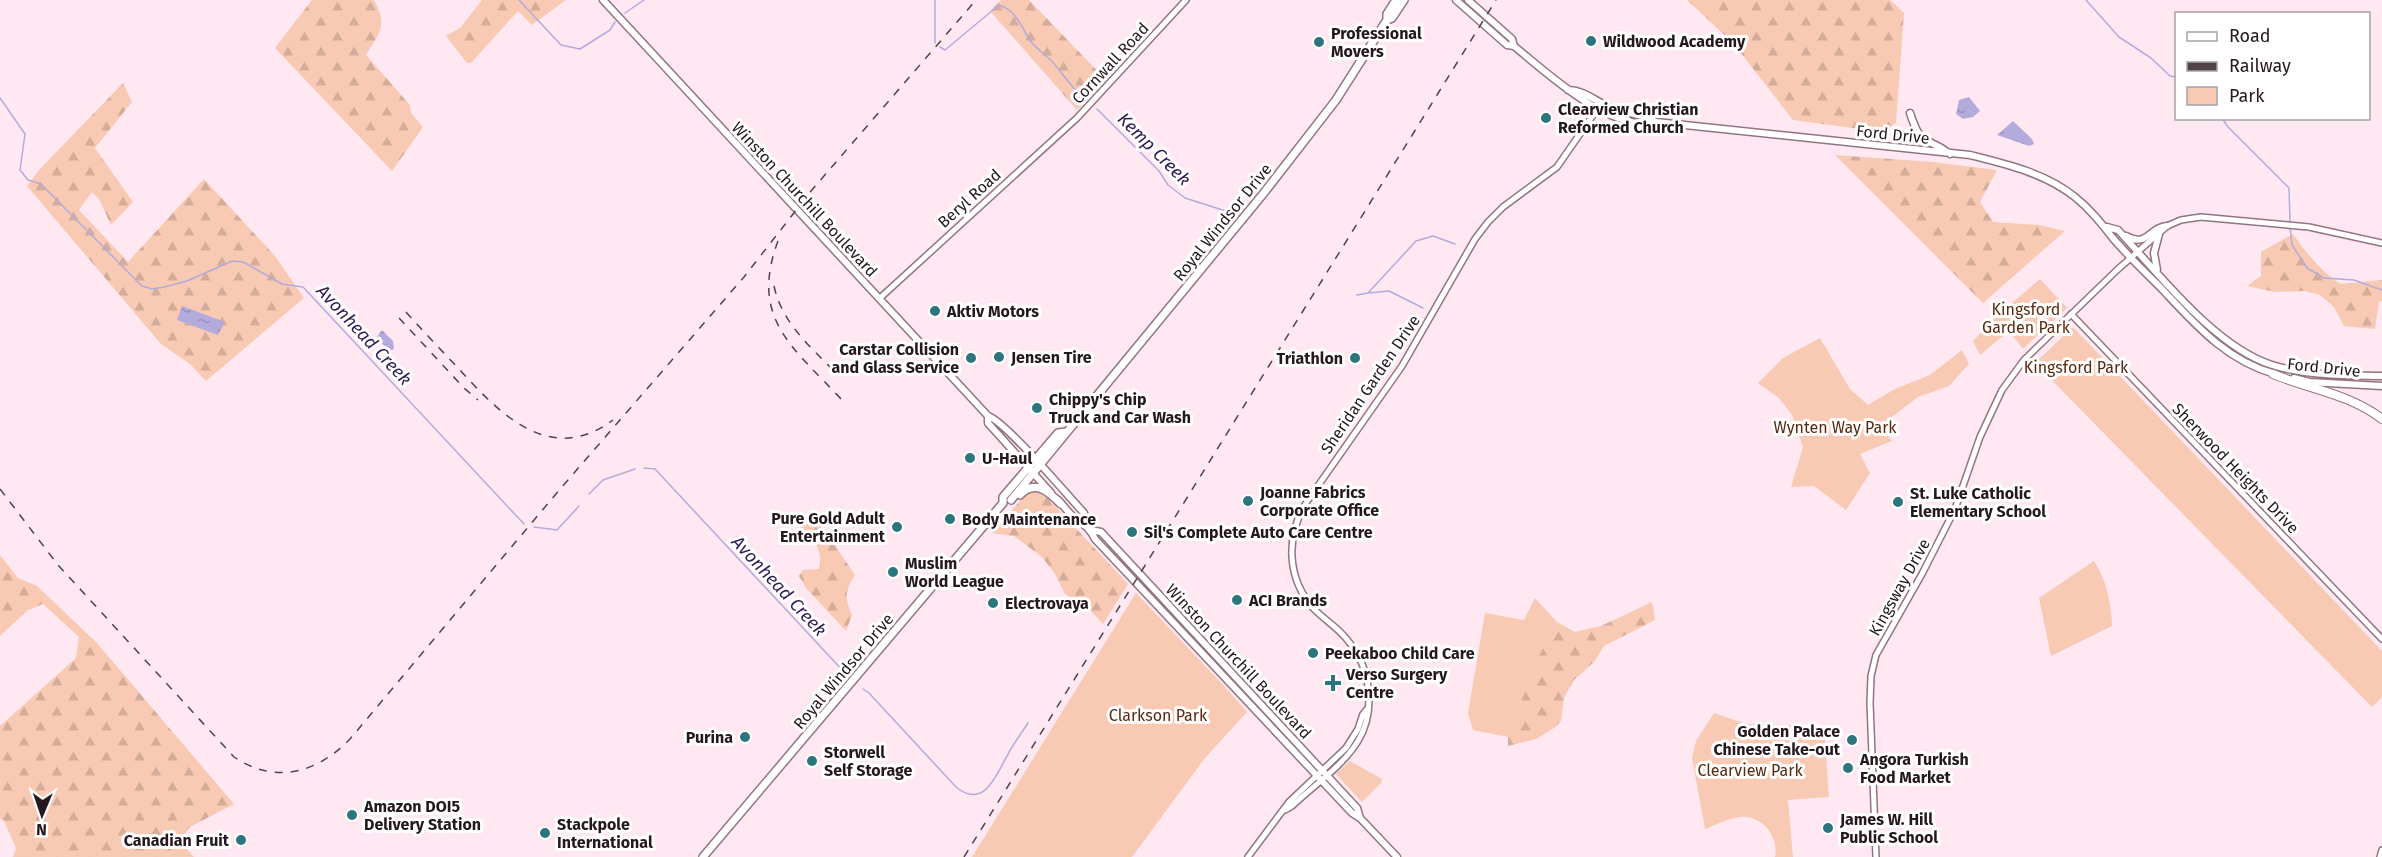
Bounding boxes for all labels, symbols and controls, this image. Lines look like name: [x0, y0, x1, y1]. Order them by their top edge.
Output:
legend: [2175, 12, 2370, 120]
street label: Cornwall Road: [1068, 19, 1153, 108]
place label: Professional Movers: [1331, 24, 1422, 61]
text: Road: [2229, 25, 2271, 47]
place label: Wildwood Academy: [1603, 32, 1746, 51]
marker: Wildwood Academy: [1584, 34, 1598, 48]
marker: Professional Movers: [1312, 35, 1326, 49]
text: Railway: [2229, 55, 2291, 77]
text: Park: [2229, 85, 2265, 107]
place label: Clearview Christian Reformed Church: [1558, 100, 1699, 137]
water label: Kemp Creek: [1113, 108, 1195, 190]
marker: Clearview Christian Reformed Church: [1539, 111, 1553, 125]
street label: Winston Churchill Boulevard: [728, 118, 881, 281]
street label: Ford Drive: [1855, 121, 1931, 148]
street label: Royal Windsor Drive: [1169, 160, 1275, 285]
street label: Beryl Road: [934, 165, 1005, 232]
water label: Avonhead Creek: [311, 280, 416, 390]
park label: Kingsford Garden Park: [1982, 300, 2071, 337]
place label: Aktiv Motors: [946, 302, 1039, 321]
marker: Aktiv Motors: [928, 304, 942, 318]
street label: Sheridan Garden Drive: [1317, 311, 1424, 457]
place label: Carstar Collision and Glass Service: [832, 340, 959, 377]
place label: Jensen Tire: [1010, 348, 1092, 367]
place label: Triathlon: [1276, 349, 1343, 368]
marker: Jensen Tire: [992, 350, 1006, 364]
marker: Carstar Collision and Glass Service: [964, 351, 978, 365]
marker: Triathlon: [1348, 351, 1362, 365]
street label: Ford Drive: [2286, 354, 2362, 381]
park label: Kingsford Park: [2024, 358, 2129, 377]
place label: Chippy's Chip Truck and Car Wash: [1049, 390, 1191, 427]
street label: Sherwood Heights Drive: [2168, 399, 2303, 537]
marker: Chippy's Chip Truck and Car Wash: [1030, 401, 1044, 415]
park label: Wynten Way Park: [1773, 418, 1897, 437]
place label: U-Haul: [982, 449, 1033, 468]
marker: U-Haul: [963, 451, 977, 465]
place label: Joanne Fabrics Corporate Office: [1259, 483, 1379, 520]
place label: St. Luke Catholic Elementary School: [1910, 484, 2046, 521]
marker: Joanne Fabrics Corporate Office: [1241, 494, 1255, 508]
marker: St. Luke Catholic Elementary School: [1891, 495, 1905, 509]
place label: Pure Gold Adult Entertainment: [771, 509, 886, 546]
place label: Body Maintenance: [962, 510, 1096, 529]
marker: Body Maintenance: [943, 512, 957, 526]
marker: Pure Gold Adult Entertainment: [890, 520, 904, 534]
place label: Sil's Complete Auto Care Centre: [1144, 523, 1373, 542]
marker: Sil's Complete Auto Care Centre: [1125, 525, 1139, 539]
water label: Avonhead Creek: [726, 531, 831, 641]
street label: Kingsway Drive: [1865, 535, 1934, 639]
place label: Muslim World League: [905, 554, 1004, 591]
marker: Muslim World League: [886, 565, 900, 579]
street label: Winston Churchill Boulevard: [1162, 580, 1315, 743]
place label: ACI Brands: [1248, 591, 1327, 610]
marker: ACI Brands: [1230, 593, 1244, 607]
place label: Electrovaya: [1005, 594, 1089, 613]
marker: Electrovaya: [986, 596, 1000, 610]
street label: Royal Windsor Drive: [789, 610, 897, 733]
place label: Peekaboo Child Care: [1325, 644, 1475, 663]
marker: Peekaboo Child Care: [1306, 646, 1320, 660]
place label: Verso Surgery Centre: [1345, 665, 1448, 702]
marker: Verso Surgery Centre: [1324, 674, 1342, 692]
park label: Clarkson Park: [1109, 706, 1208, 725]
place label: Golden Palace Chinese Take-out: [1714, 722, 1841, 759]
place label: Purina: [686, 728, 733, 747]
marker: Purina: [738, 730, 752, 744]
marker: Golden Palace Chinese Take-out: [1845, 733, 1859, 747]
place label: Storwell Self Storage: [824, 743, 913, 780]
place label: Angora Turkish Food Market: [1859, 750, 1969, 787]
marker: Storwell Self Storage: [805, 754, 819, 768]
park label: Clearview Park: [1697, 761, 1803, 780]
marker: Angora Turkish Food Market: [1841, 761, 1855, 775]
north arrow: [12, 785, 72, 845]
place label: Amazon DOI5 Delivery Station: [363, 797, 481, 834]
marker: Amazon DOI5 Delivery Station: [345, 808, 359, 822]
place label: James W. Hill Public School: [1839, 810, 1938, 847]
place label: Stackpole International: [557, 815, 653, 852]
text: N: [36, 820, 47, 839]
marker: James W. Hill Public School: [1821, 821, 1835, 835]
marker: Stackpole International: [538, 826, 552, 840]
place label: Canadian Fruit: [124, 831, 230, 850]
marker: Canadian Fruit: [234, 833, 248, 847]

